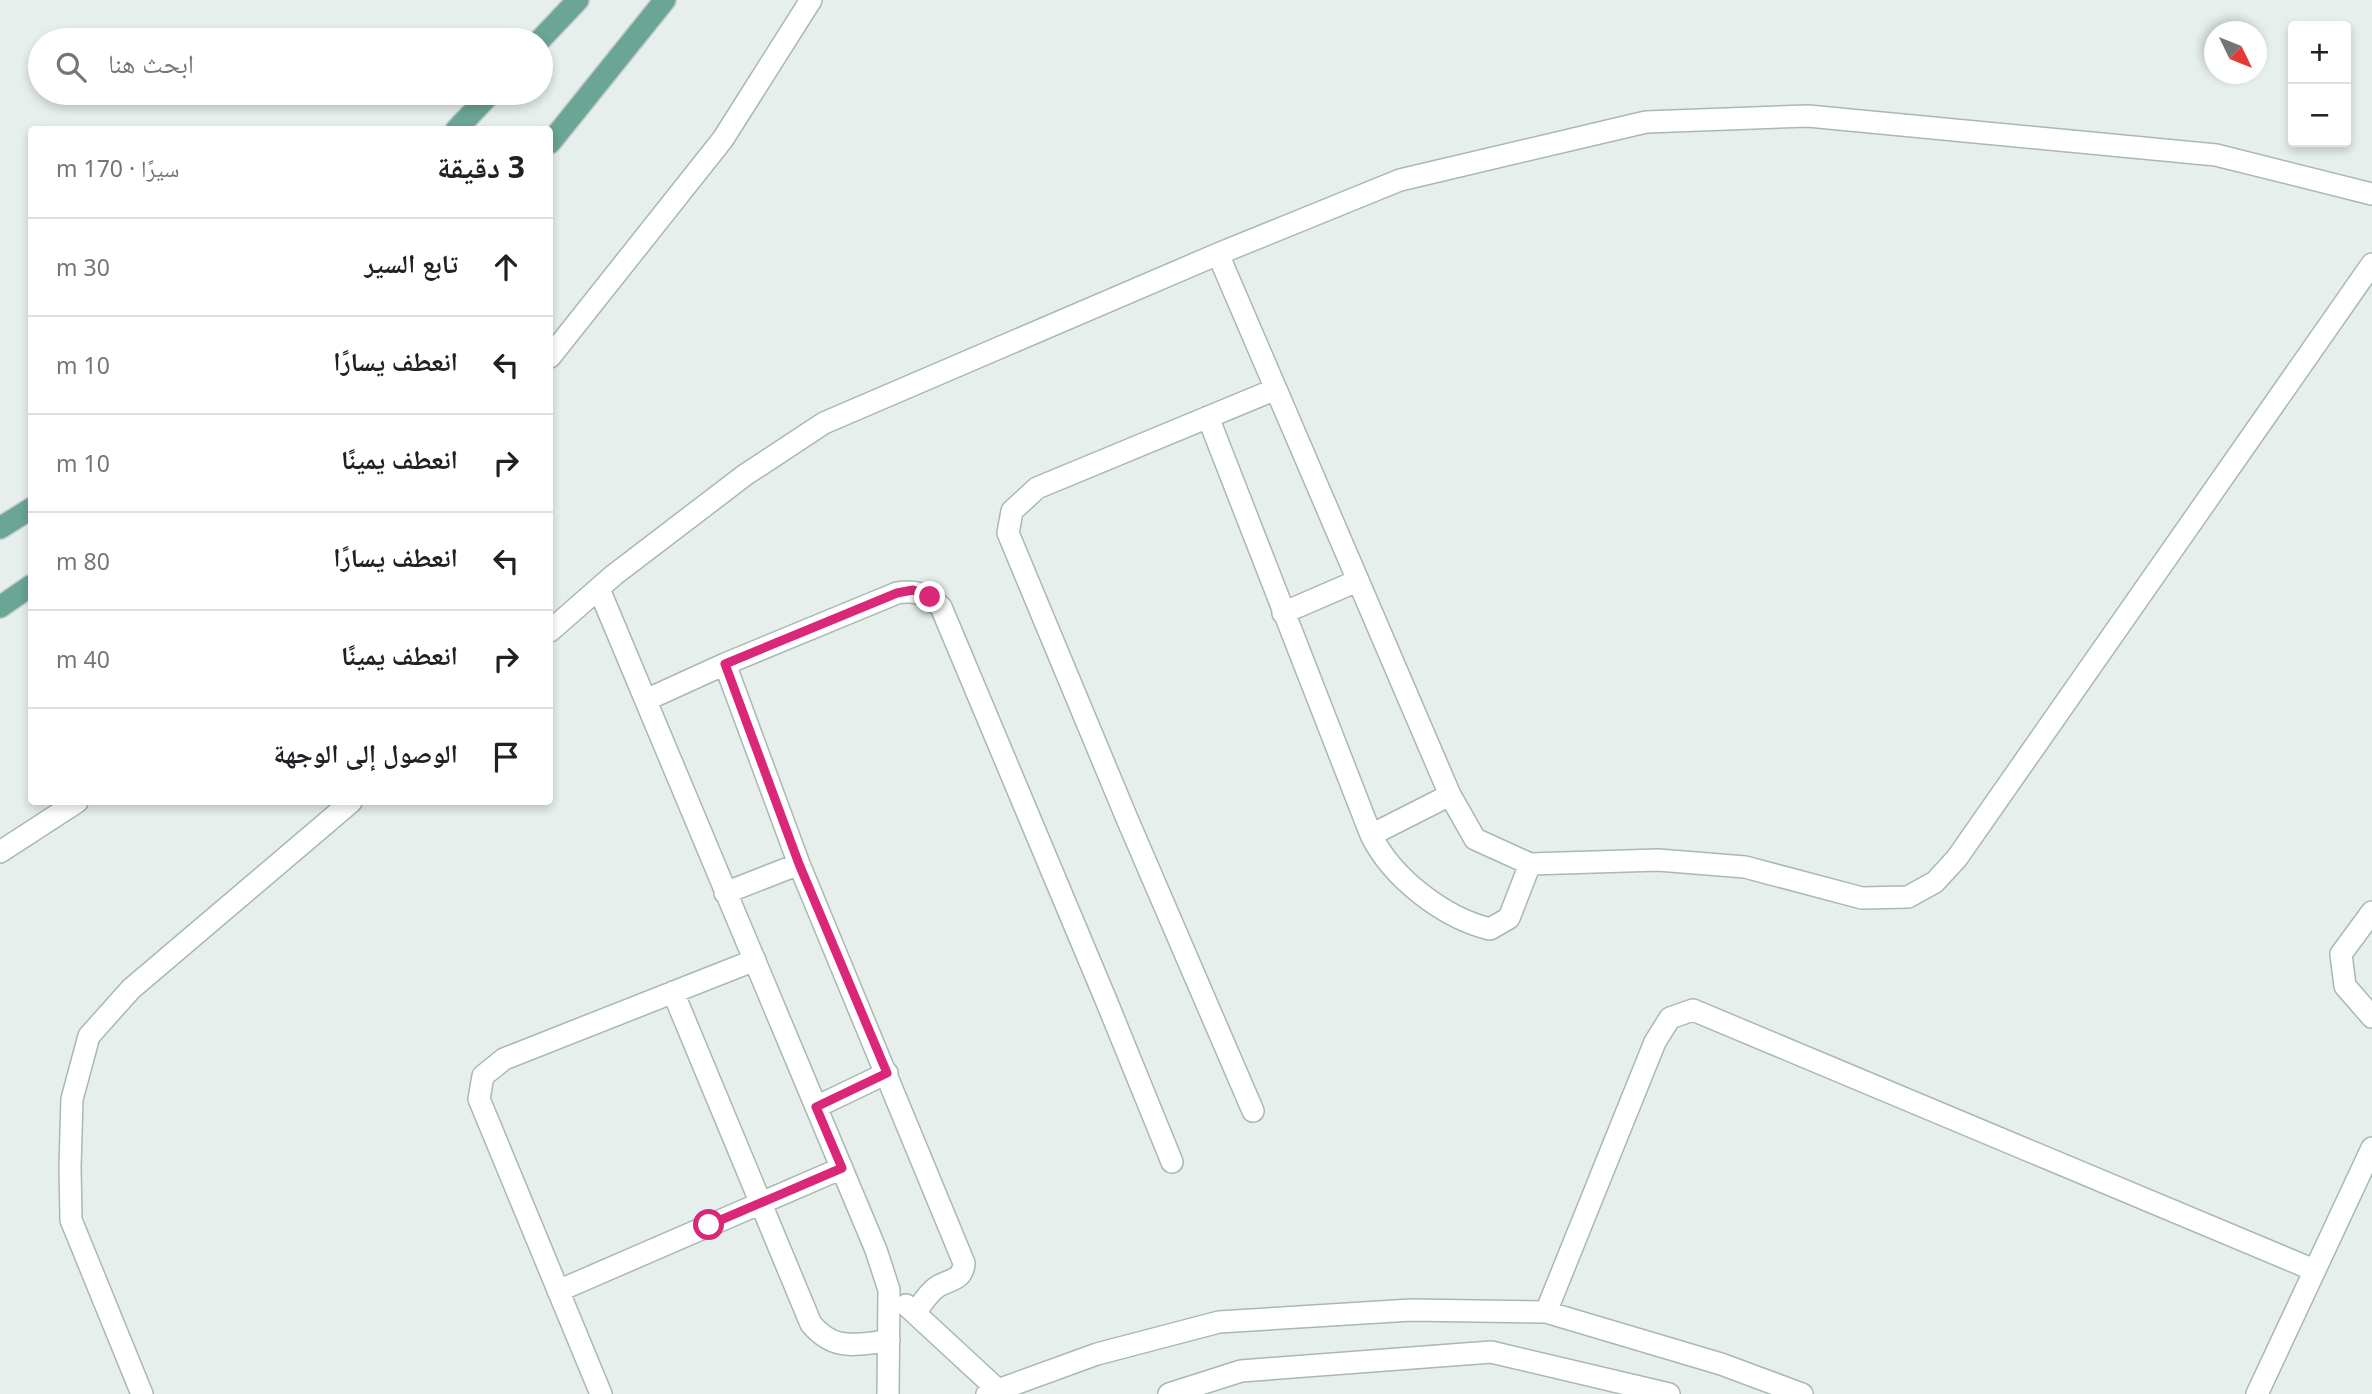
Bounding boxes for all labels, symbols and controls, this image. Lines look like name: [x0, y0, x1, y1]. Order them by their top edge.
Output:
north arrow: [2204, 21, 2267, 84]
map controls: [2288, 21, 2351, 147]
button: +: [2288, 21, 2351, 84]
search box: [28, 28, 553, 105]
text: ابحث هنا: [108, 45, 194, 81]
icon: search: [52, 48, 90, 86]
button: −: [2288, 84, 2351, 147]
text: 3 دقيقة: [437, 146, 525, 187]
text: سيرًا · 170 m: [56, 152, 179, 184]
text: تابع السير: [365, 245, 458, 281]
icon: ahead: [487, 248, 525, 286]
text: 30 m: [56, 251, 110, 283]
text: انعطف يسارًا: [333, 343, 458, 379]
icon: left: [487, 346, 525, 384]
text: 10 m: [56, 349, 110, 381]
text: انعطف يمينًا: [341, 441, 458, 477]
icon: right: [487, 444, 525, 482]
text: 10 m: [56, 447, 110, 479]
text: انعطف يسارًا: [333, 539, 458, 575]
icon: left: [487, 542, 525, 580]
text: 80 m: [56, 545, 110, 577]
route end: [914, 581, 945, 612]
text: انعطف يمينًا: [341, 637, 458, 673]
icon: right: [487, 640, 525, 678]
text: 40 m: [56, 643, 110, 675]
text: الوصول إلى الوجهة: [274, 735, 458, 771]
icon: arrive: [487, 738, 525, 776]
route start: [693, 1209, 724, 1240]

